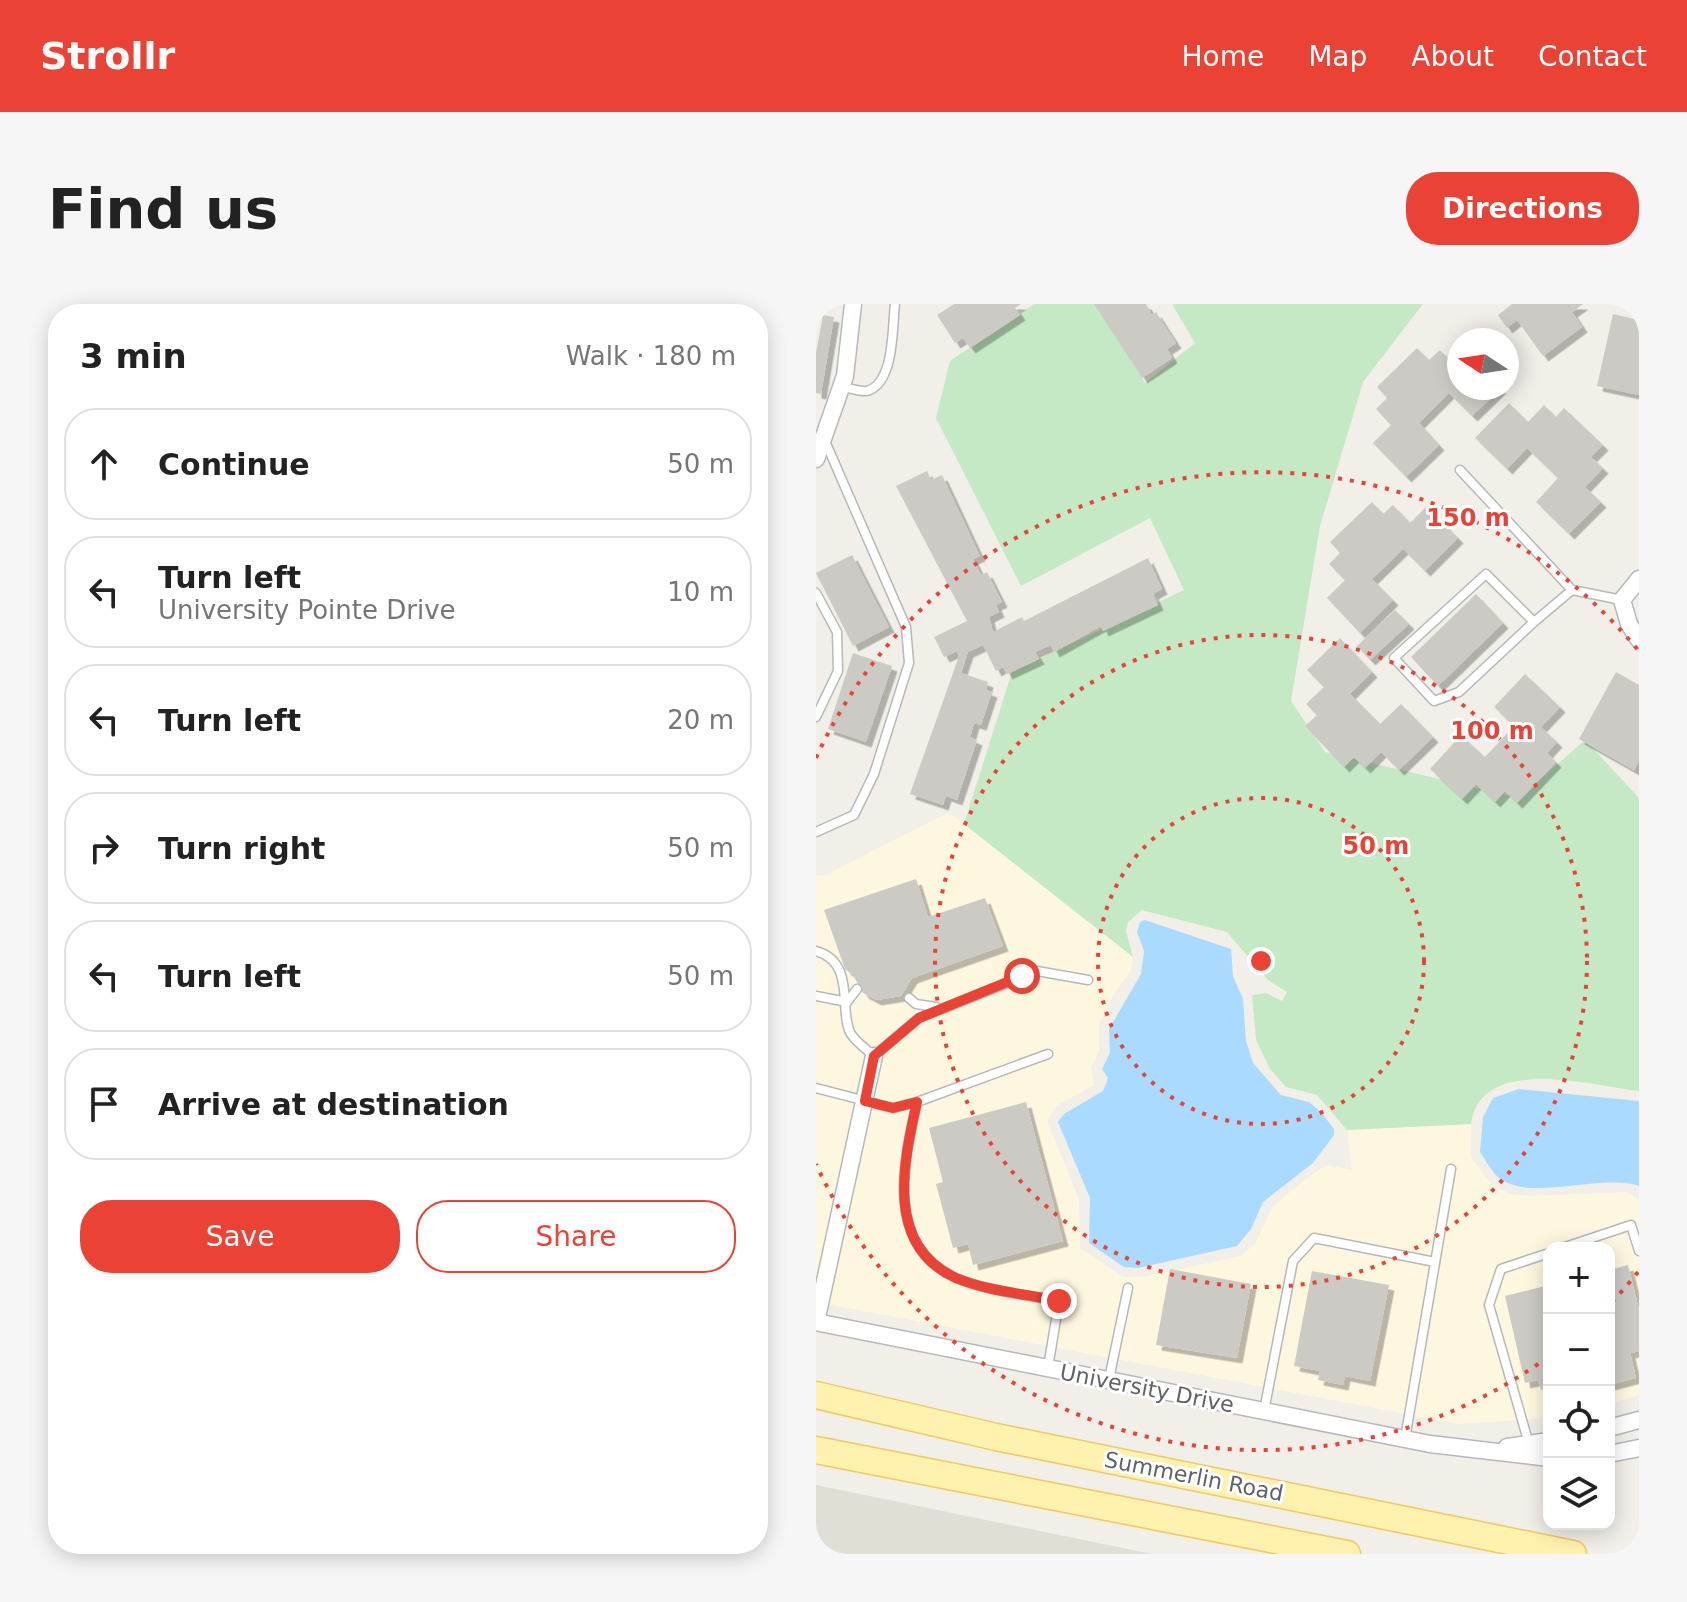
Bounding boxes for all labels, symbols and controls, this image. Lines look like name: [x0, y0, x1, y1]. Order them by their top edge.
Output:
text: Strollr: [40, 34, 175, 78]
text: Home: [1181, 40, 1264, 73]
text: Map: [1308, 40, 1367, 73]
text: About: [1411, 40, 1494, 73]
text: Contact: [1538, 40, 1647, 73]
button: Directions: [1406, 172, 1639, 245]
text: Find us: [48, 176, 278, 241]
north arrow: [1447, 328, 1519, 400]
text: 3 min: [80, 336, 187, 376]
text: Walk · 180 m: [566, 341, 736, 371]
icon: ahead: [82, 442, 126, 486]
text: Continue: [158, 447, 310, 482]
text: 50 m: [667, 449, 734, 479]
text: 150 m: [1426, 504, 1510, 532]
text: Turn left: [158, 560, 301, 595]
icon: left: [82, 570, 126, 614]
text: 10 m: [667, 577, 734, 607]
text: University Pointe Drive: [158, 595, 456, 625]
icon: left: [82, 698, 126, 742]
text: Turn left: [158, 703, 301, 738]
text: 20 m: [667, 705, 734, 735]
text: 100 m: [1450, 717, 1534, 745]
icon: right: [82, 826, 126, 870]
text: Turn right: [158, 831, 325, 866]
text: 50 m: [1343, 832, 1409, 860]
text: 50 m: [667, 833, 734, 863]
centre of rings: [1247, 947, 1275, 975]
icon: left: [82, 954, 126, 998]
route start: [1004, 958, 1040, 994]
text: Turn left: [158, 959, 301, 994]
text: 50 m: [667, 961, 734, 991]
icon: arrive: [82, 1082, 126, 1126]
text: Arrive at destination: [158, 1087, 509, 1122]
button: Save: [80, 1200, 400, 1273]
button: Share: [416, 1200, 736, 1273]
map controls: [1543, 1242, 1615, 1530]
button: +: [1543, 1242, 1615, 1314]
route end: [1041, 1283, 1077, 1319]
button: −: [1543, 1314, 1615, 1386]
street label: University Drive: [1058, 1359, 1236, 1418]
button: locate: [1543, 1386, 1615, 1458]
street label: Summerlin Road: [1102, 1447, 1285, 1506]
button: layers: [1543, 1458, 1615, 1530]

